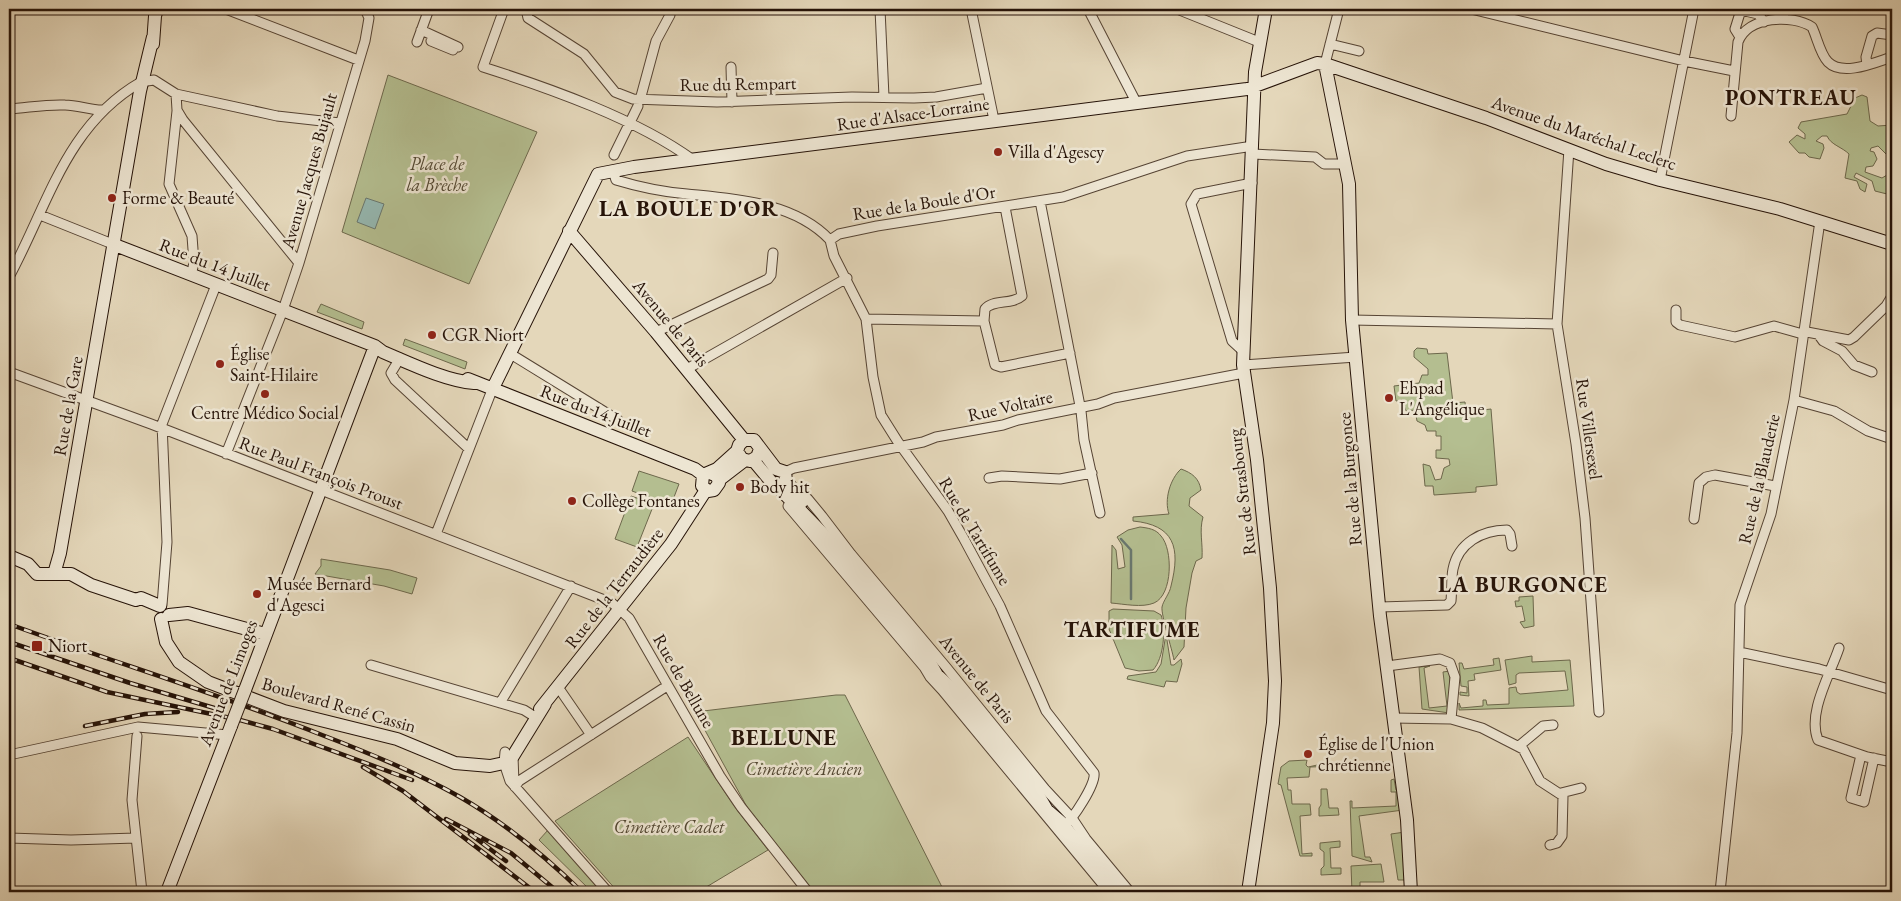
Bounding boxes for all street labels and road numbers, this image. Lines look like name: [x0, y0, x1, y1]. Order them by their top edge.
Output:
street label: Rue du Rempart: [679, 71, 797, 96]
street label: Avenue Jacques Bujault: [275, 90, 342, 253]
street label: Avenue du Maréchal Leclerc: [1488, 90, 1680, 175]
street label: Rue d'Alsace-Lorraine: [835, 91, 991, 136]
street label: Rue de la Boule d'Or: [851, 180, 997, 225]
street label: Rue du 14 Juillet: [156, 233, 274, 296]
street label: Avenue de Paris: [627, 273, 715, 371]
street label: Rue de la Gare: [47, 354, 88, 458]
street label: Rue Villersexel: [1571, 377, 1608, 481]
street label: Rue du 14 Juillet: [537, 379, 655, 442]
street label: Rue Voltaire: [965, 385, 1055, 426]
street label: Rue de la Burgonce: [1332, 411, 1367, 547]
street label: Rue de la Blauderie: [1732, 412, 1785, 546]
street label: Rue de Strasbourg: [1222, 427, 1261, 557]
street label: Rue Paul François Proust: [236, 431, 407, 515]
street label: Rue de Tartifume: [934, 472, 1017, 589]
street label: Rue de la Terraudière: [559, 523, 668, 653]
street label: Avenue de Limoges: [193, 616, 262, 750]
street label: Avenue de Paris: [934, 629, 1020, 728]
street label: Rue de Bellune: [648, 630, 721, 732]
street label: Boulevard René Cassin: [259, 672, 419, 738]

